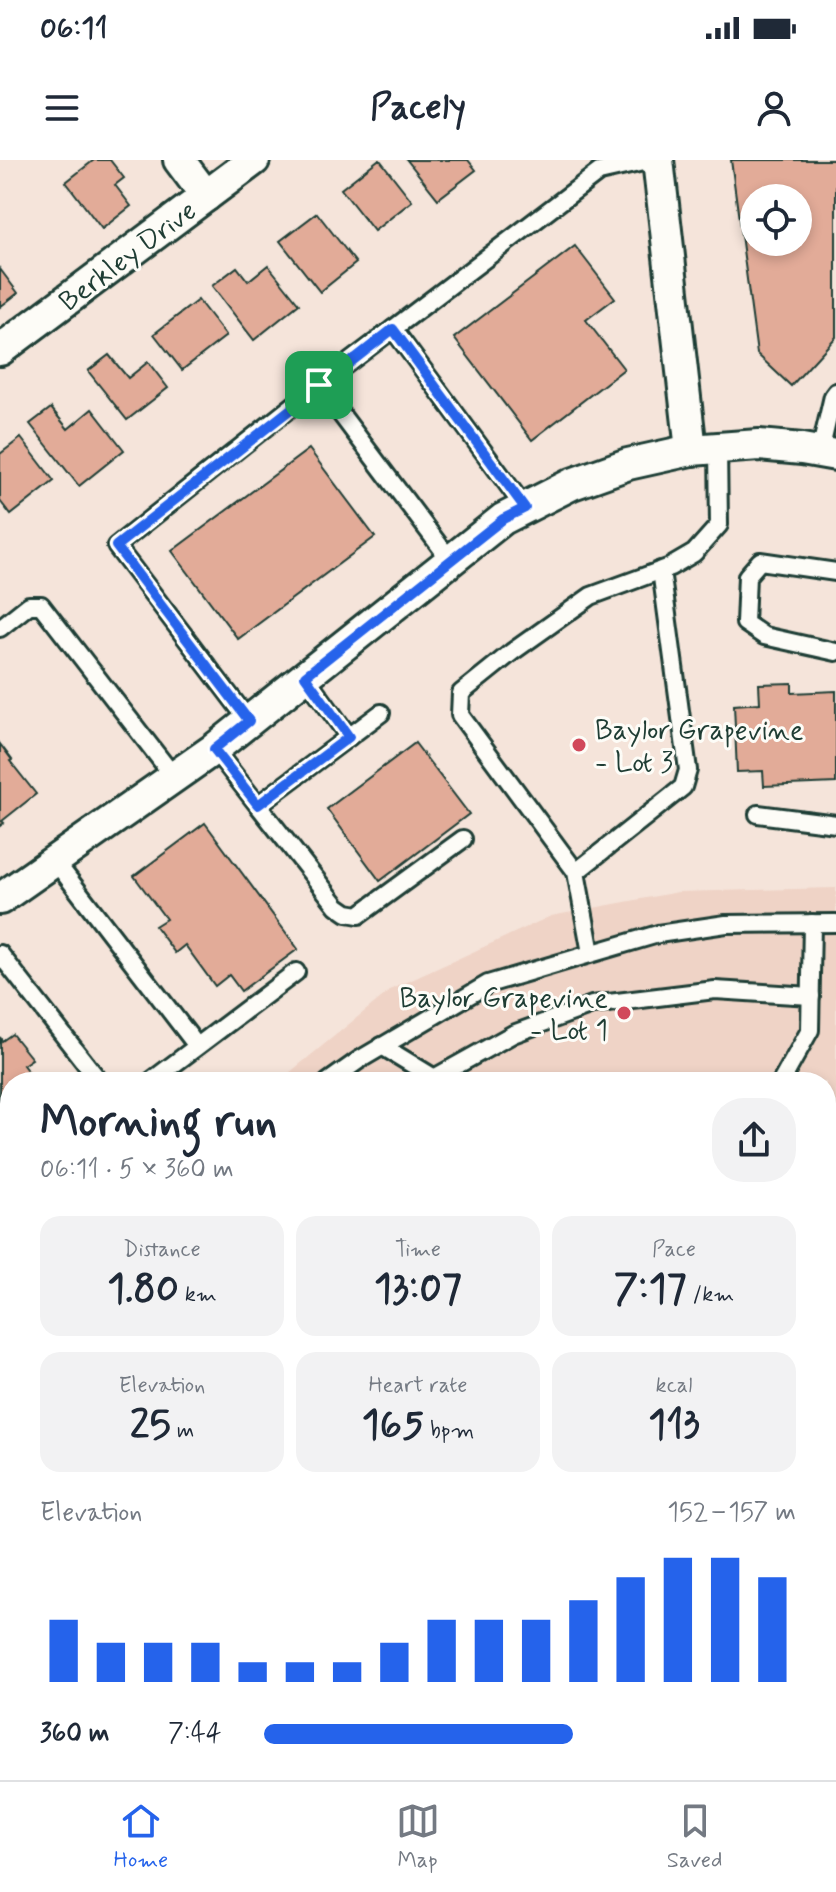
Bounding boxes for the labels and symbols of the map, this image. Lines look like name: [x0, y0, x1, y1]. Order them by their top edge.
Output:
street label: Berkley Drive: [52, 193, 205, 321]
pin: [285, 351, 353, 419]
place label: Baylor Grapevine - Lot 3: [595, 713, 804, 782]
marker: Baylor Grapevine - Lot 3: [570, 736, 588, 754]
place label: Baylor Grapevine - Lot 1: [399, 981, 608, 1050]
marker: Baylor Grapevine - Lot 1: [615, 1004, 633, 1022]

